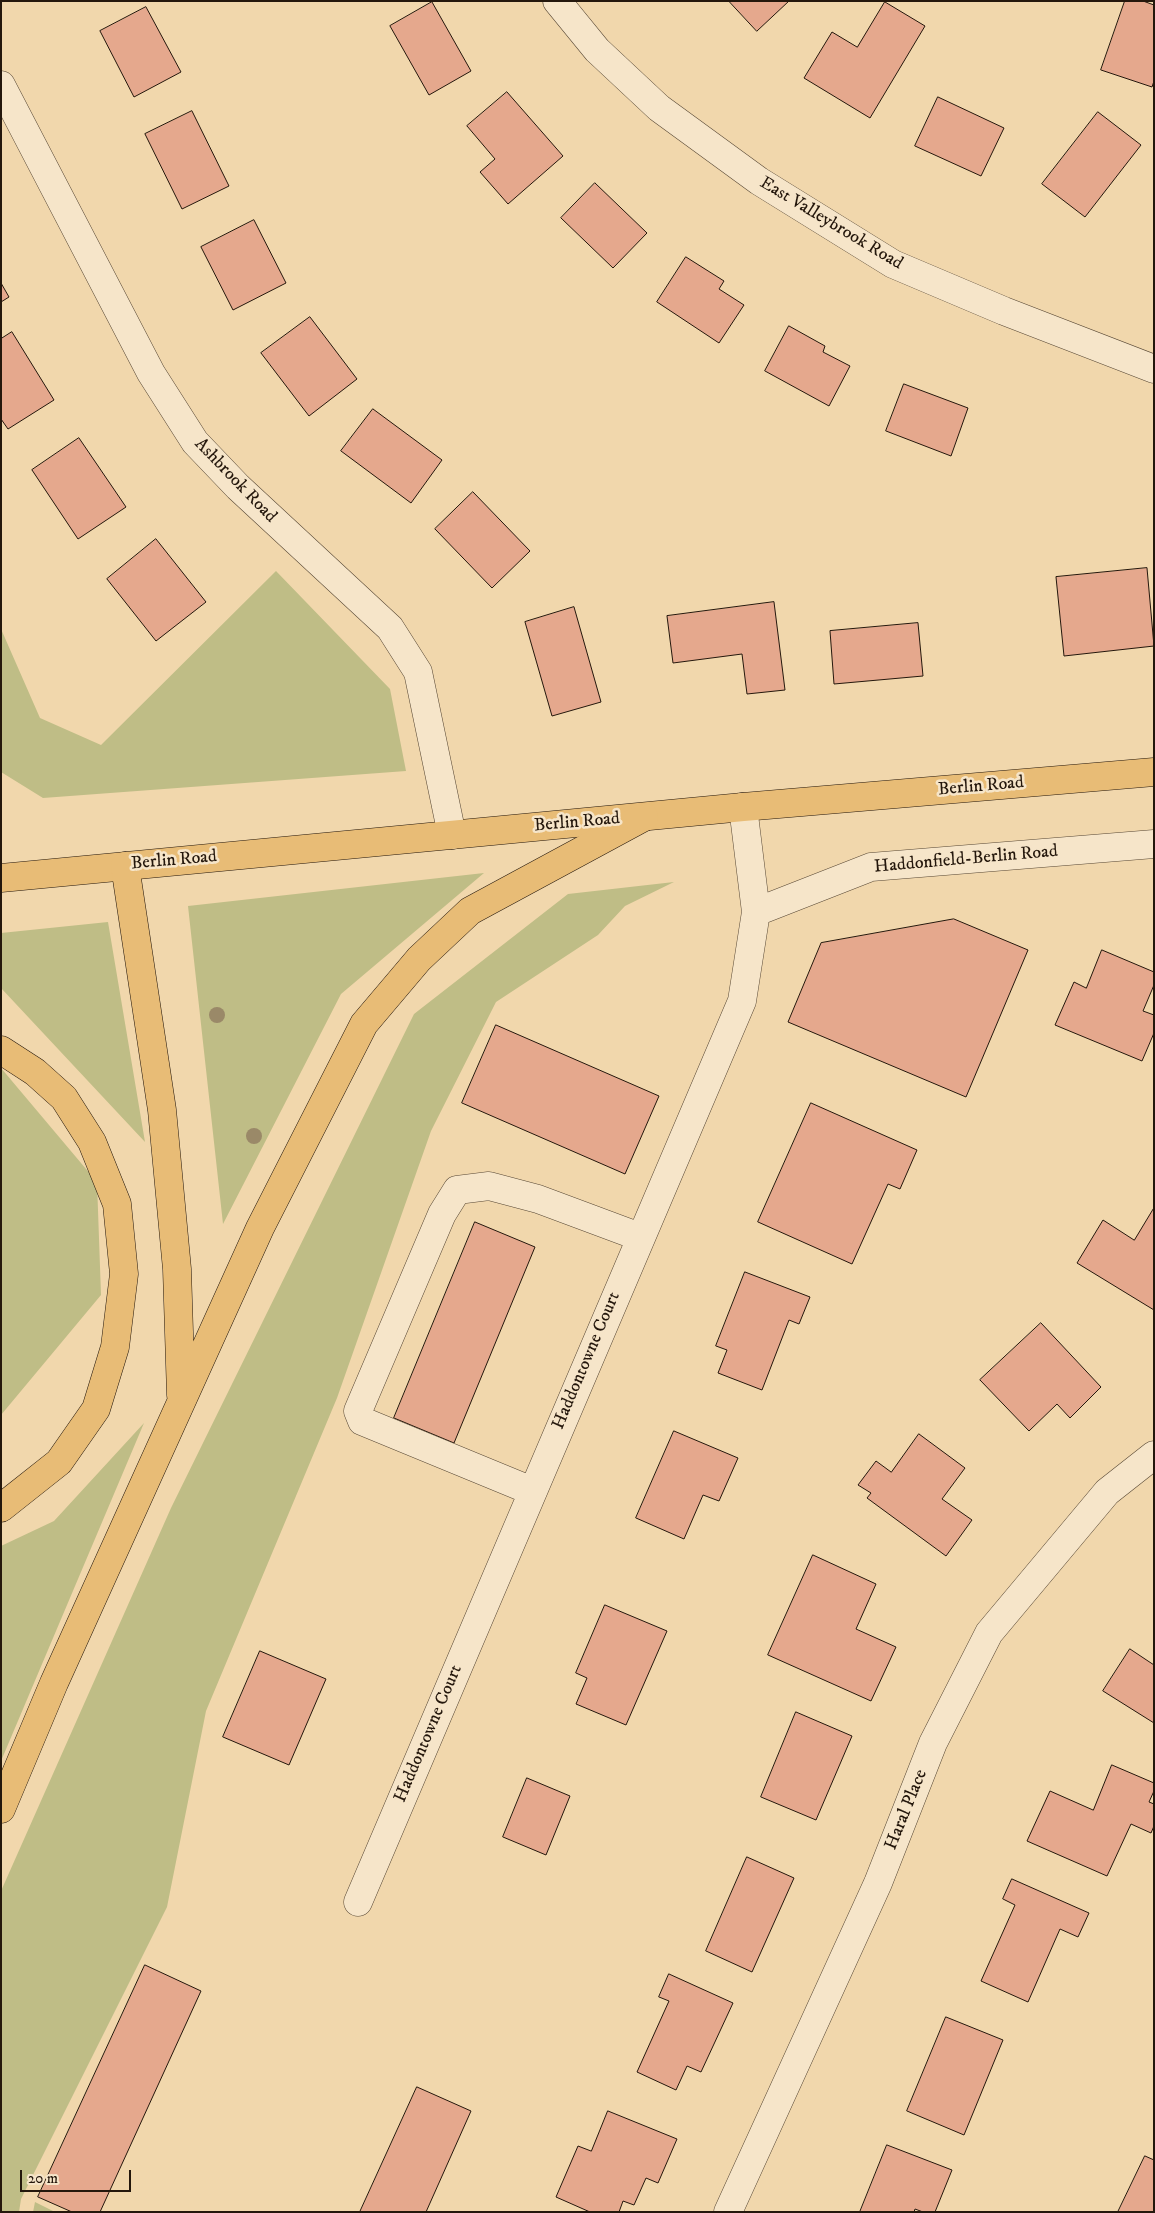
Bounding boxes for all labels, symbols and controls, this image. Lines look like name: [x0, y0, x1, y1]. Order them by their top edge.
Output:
street label: East Valleybrook Road: [755, 173, 907, 275]
street label: Ashbrook Road: [189, 434, 281, 528]
street label: Berlin Road: [937, 772, 1025, 802]
street label: Berlin Road: [533, 808, 621, 838]
street label: Haddonfield-Berlin Road: [873, 841, 1059, 879]
street label: Berlin Road: [130, 846, 218, 876]
street label: Haddontowne Court: [548, 1289, 626, 1433]
street label: Haddontowne Court: [390, 1662, 468, 1806]
street label: Haral Place: [881, 1767, 933, 1853]
scale bar: [22, 2160, 134, 2192]
text: 20 m: [28, 2169, 58, 2188]

